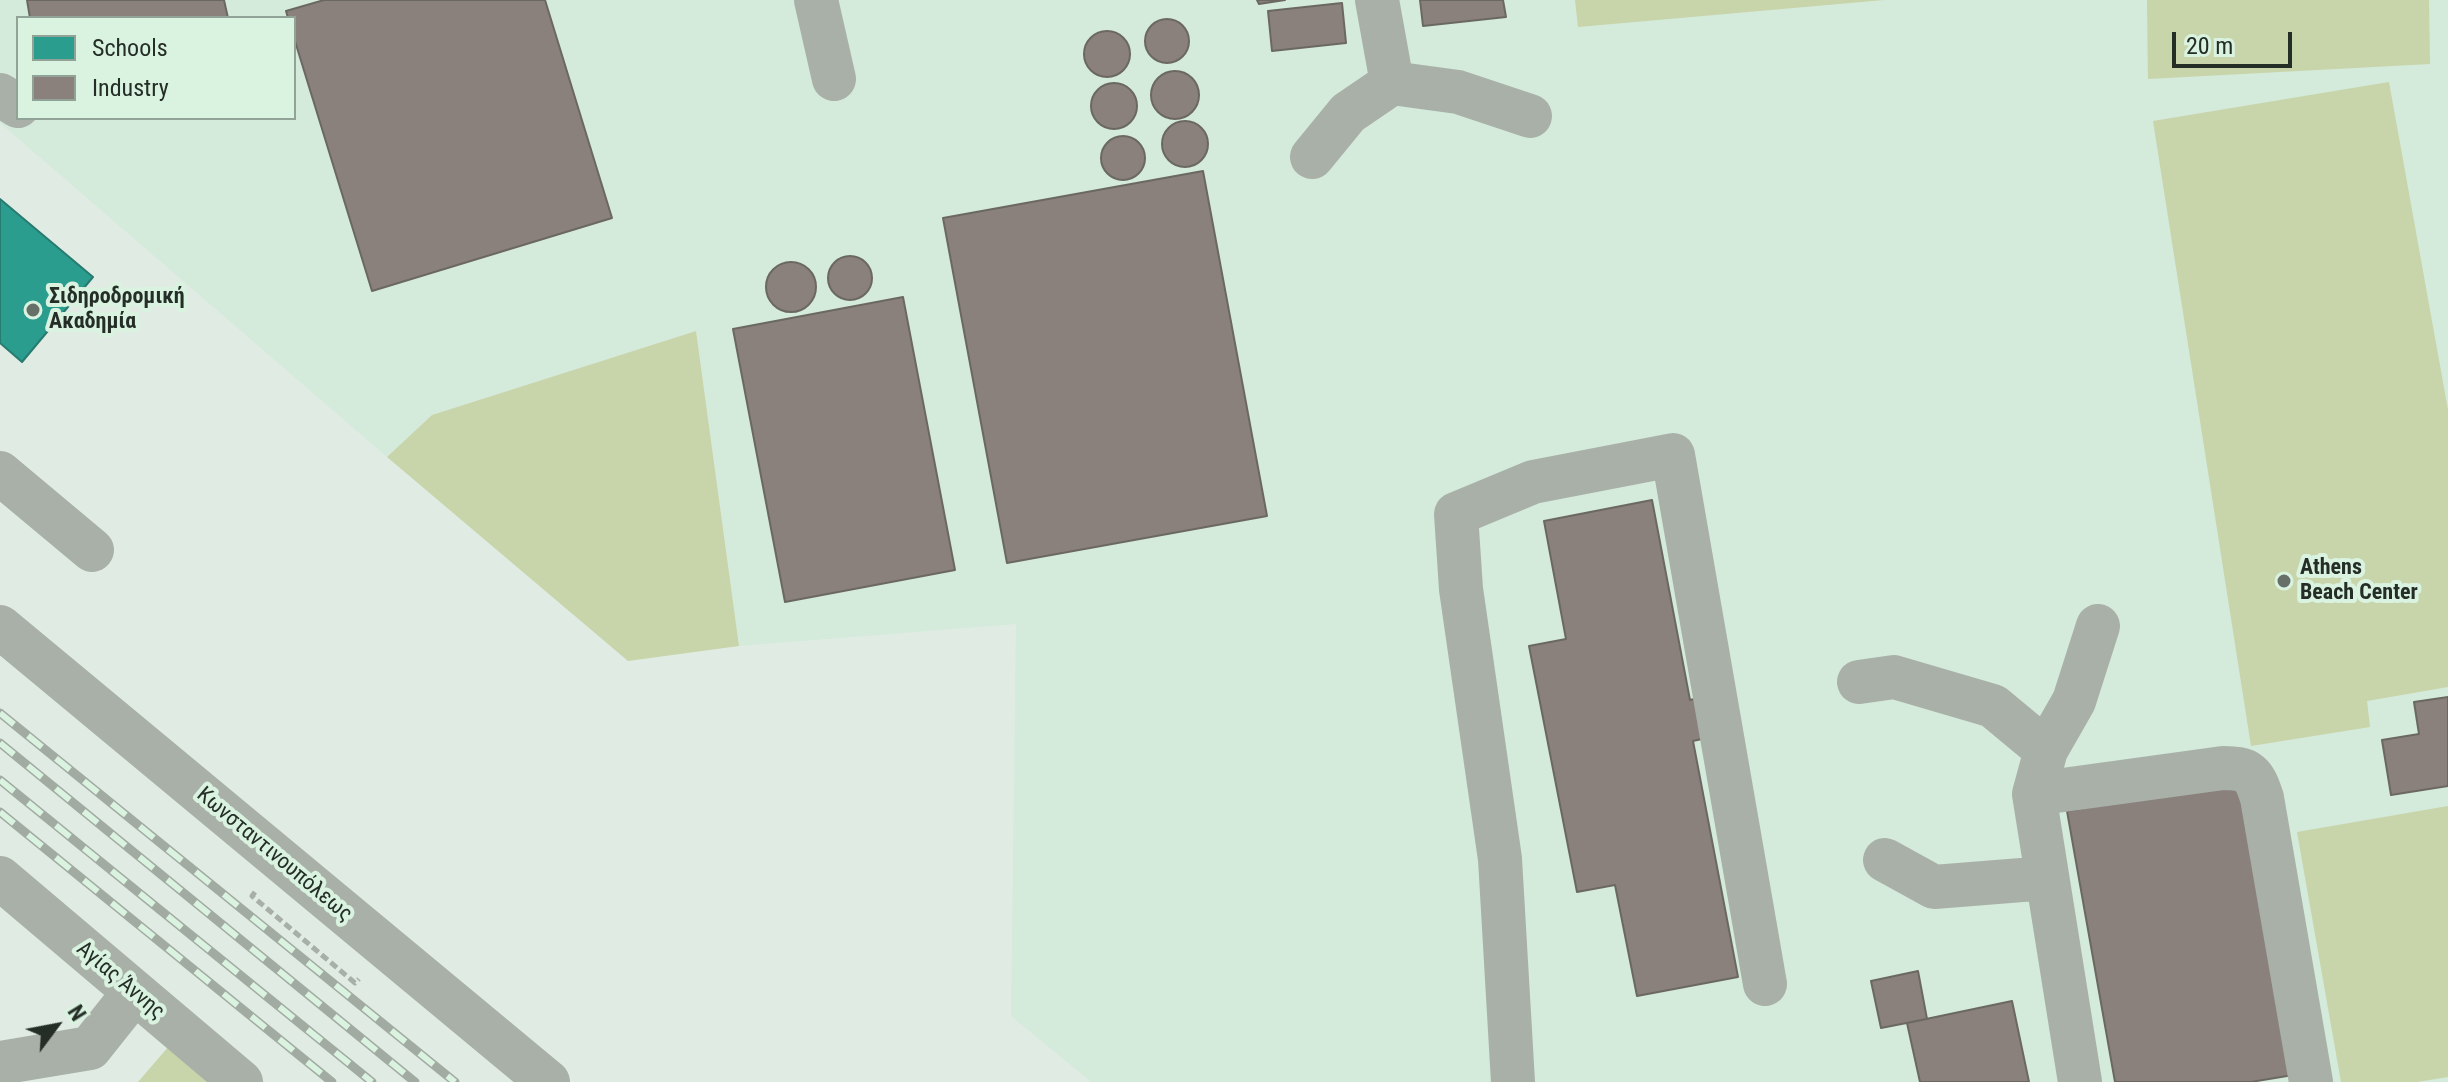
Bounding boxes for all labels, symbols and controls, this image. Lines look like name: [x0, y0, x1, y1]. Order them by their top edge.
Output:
legend: [16, 16, 296, 120]
scale bar: [2176, 16, 2296, 66]
text: 20 m: [2186, 32, 2233, 60]
text: Schools: [92, 34, 168, 62]
text: Industry: [92, 74, 169, 102]
place label: Σιδηροδρομική Ακαδημία: [49, 284, 185, 336]
marker: Σιδηροδρομική Ακαδημία: [24, 301, 42, 319]
place label: Athens Beach Center: [2300, 555, 2418, 606]
marker: Athens Beach Center: [2275, 572, 2293, 590]
street label: Κωνσταντινουπόλεως: [191, 782, 357, 928]
street label: Αγίας Άννης: [70, 936, 170, 1026]
north arrow: [16, 986, 96, 1066]
text: N: [63, 1001, 91, 1025]

